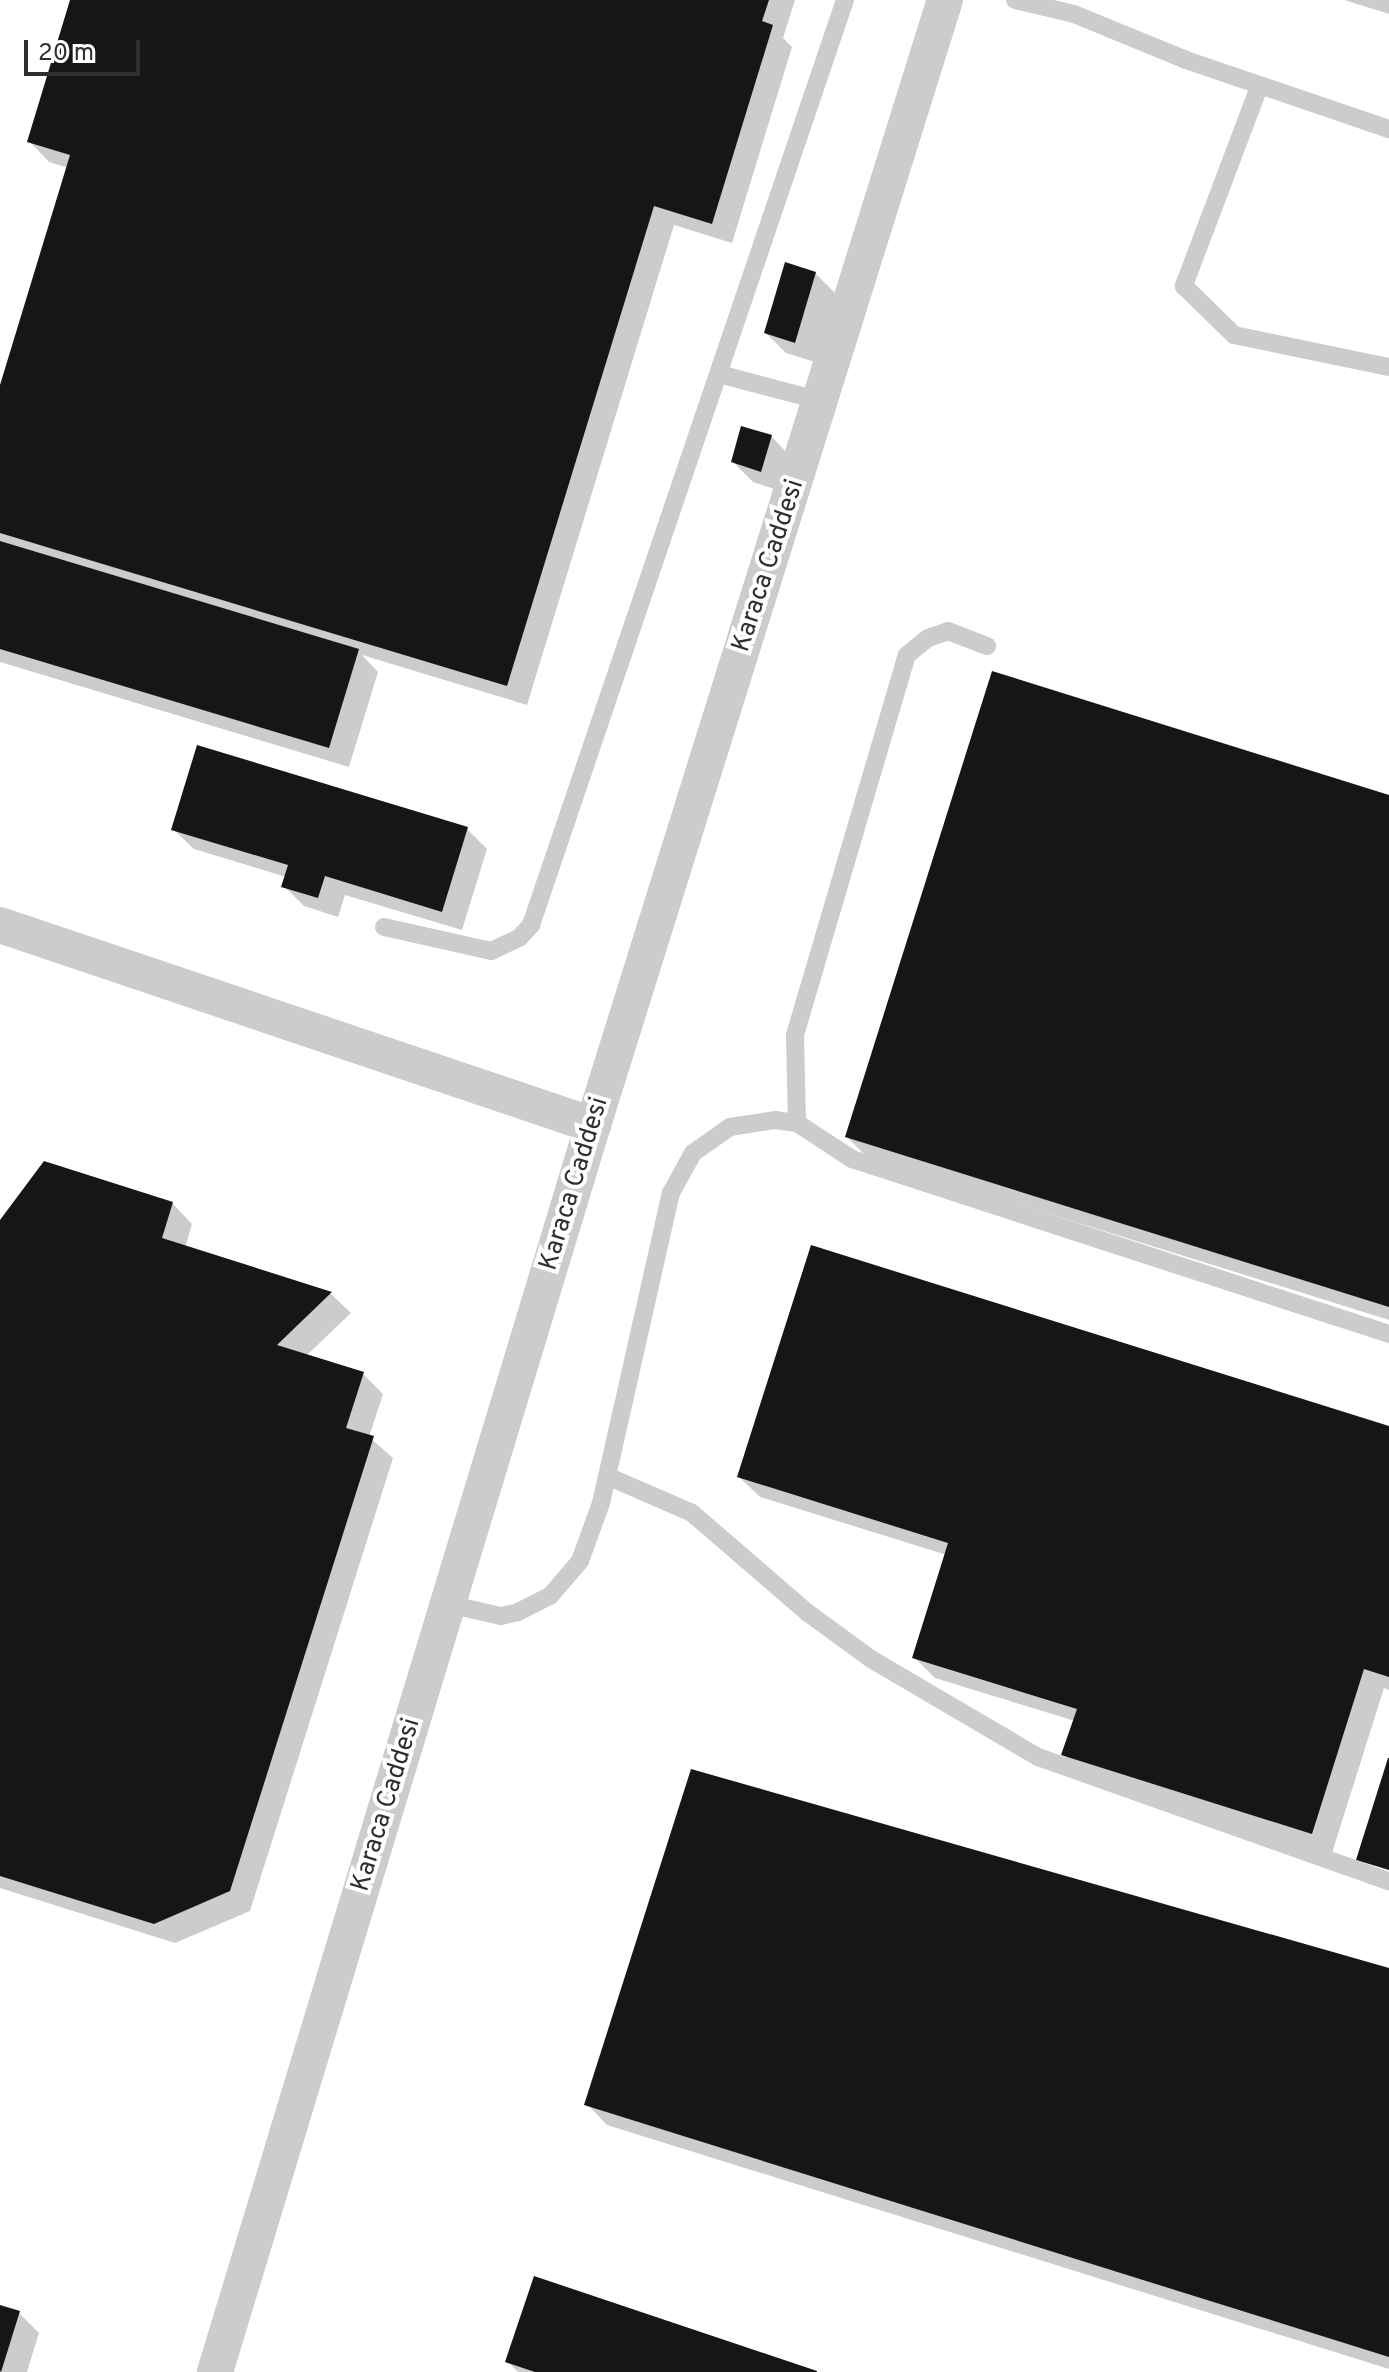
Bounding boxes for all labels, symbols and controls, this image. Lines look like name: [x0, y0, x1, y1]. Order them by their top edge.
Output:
scale bar: [28, 24, 144, 74]
text: 20 m: [38, 39, 94, 69]
street label: Karaca Caddesi: [726, 476, 812, 656]
street label: Karaca Caddesi: [534, 1094, 616, 1274]
street label: Karaca Caddesi: [346, 1715, 428, 1895]

